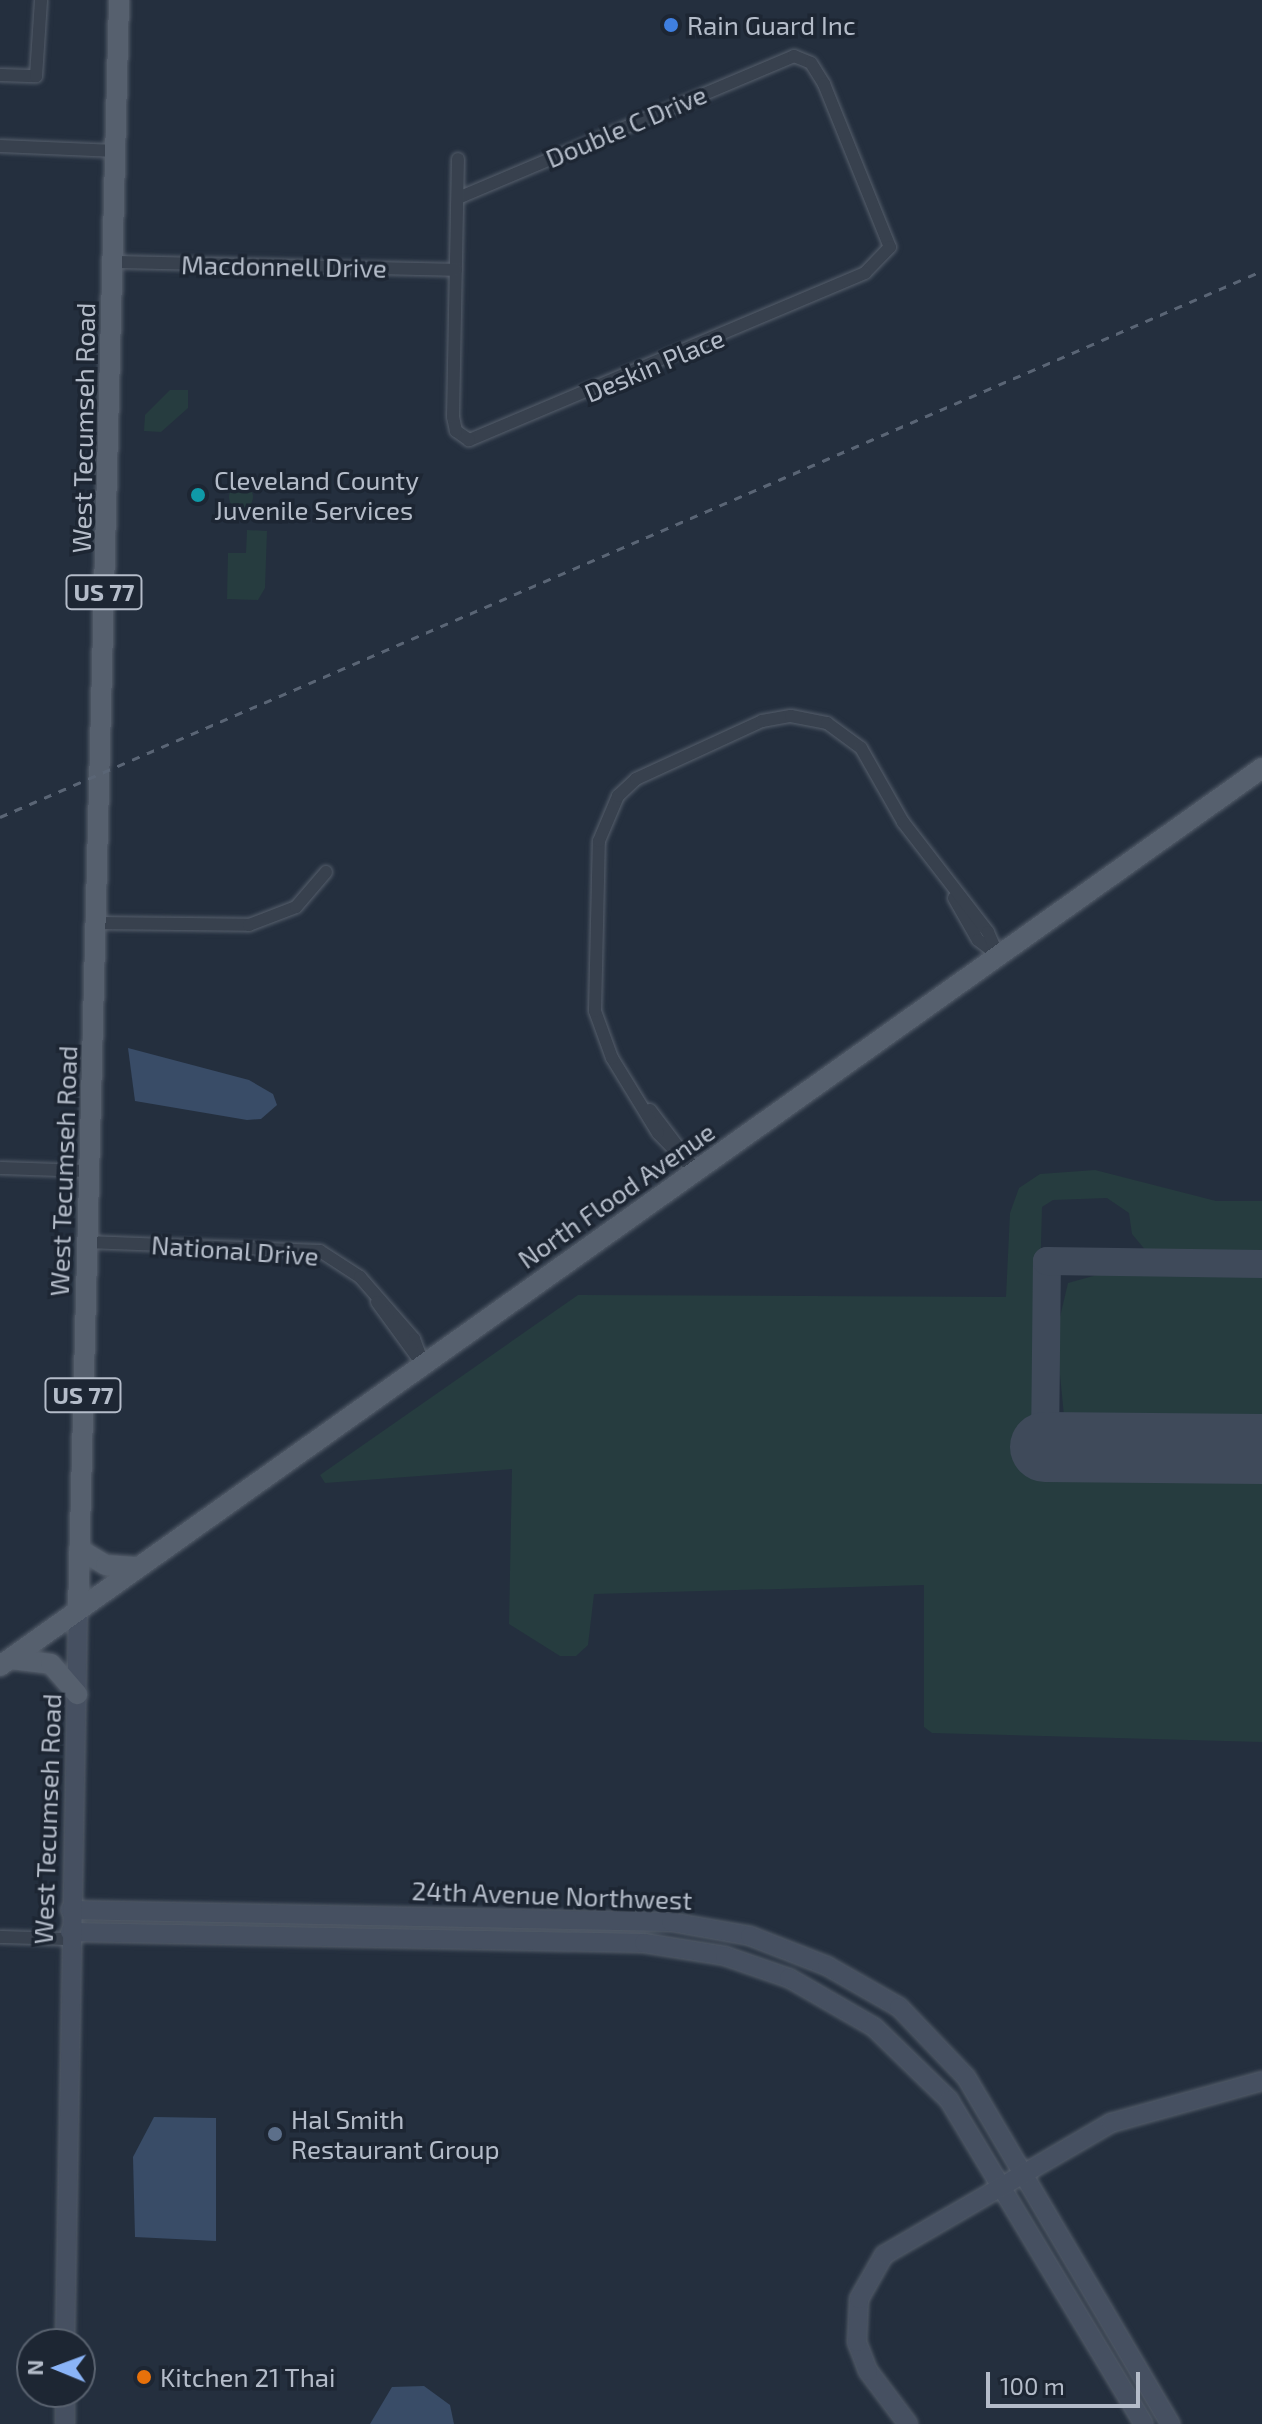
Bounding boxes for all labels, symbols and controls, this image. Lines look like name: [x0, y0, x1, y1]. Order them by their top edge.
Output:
place label: Rain Guard Inc: [687, 9, 856, 41]
marker: Rain Guard Inc: [662, 16, 680, 34]
street label: Double C Drive: [541, 78, 711, 174]
street label: Macdonnell Drive: [181, 249, 387, 283]
street label: West Tecumseh Road: [65, 302, 101, 554]
street label: Deskin Place: [579, 322, 729, 408]
place label: Cleveland County Juvenile Services: [214, 464, 419, 526]
marker: Cleveland County Juvenile Services: [189, 486, 207, 504]
road number: US 77: [64, 572, 144, 612]
street label: West Tecumseh Road: [43, 1045, 83, 1297]
street label: North Flood Avenue: [511, 1115, 721, 1275]
street label: National Drive: [150, 1229, 320, 1271]
road number: US 77: [43, 1375, 123, 1415]
street label: West Tecumseh Road: [27, 1693, 67, 1945]
street label: 24th Avenue Northwest: [411, 1875, 693, 1915]
place label: Hal Smith Restaurant Group: [291, 2103, 500, 2164]
marker: Hal Smith Restaurant Group: [266, 2125, 284, 2143]
north arrow: [16, 2328, 96, 2408]
scale bar: [990, 2356, 1144, 2406]
text: N: [21, 2359, 47, 2376]
place label: Kitchen 21 Thai: [160, 2361, 336, 2393]
marker: Kitchen 21 Thai: [135, 2368, 153, 2386]
text: 100 m: [1000, 2371, 1065, 2400]

